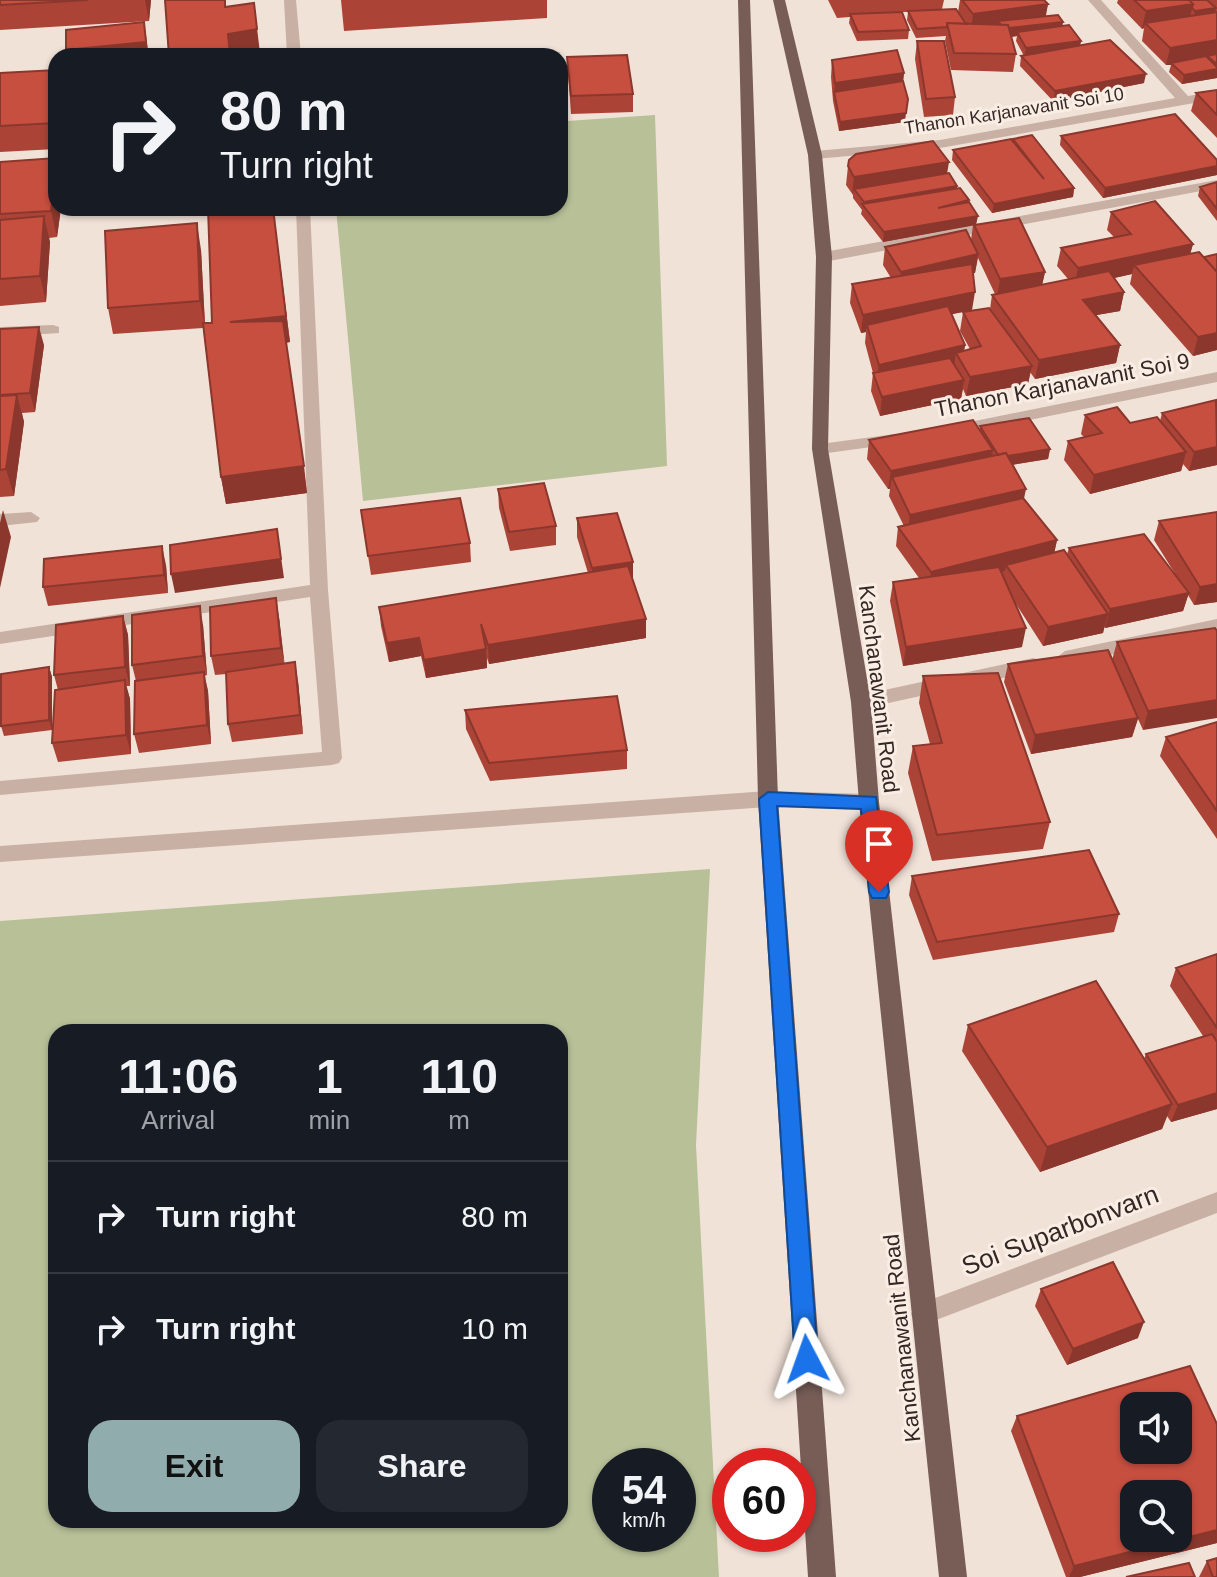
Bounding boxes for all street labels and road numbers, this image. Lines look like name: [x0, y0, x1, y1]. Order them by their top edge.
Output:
street label: Thanon Karjanavanit Soi 10: [903, 84, 1125, 138]
street label: Thanon Karjanavanit Soi 9: [932, 348, 1192, 422]
street label: Kanchanawanit Road: [854, 584, 904, 794]
street label: Soi Suparbonvarn: [957, 1179, 1163, 1281]
street label: Kanchanawanit Road: [879, 1233, 925, 1443]

